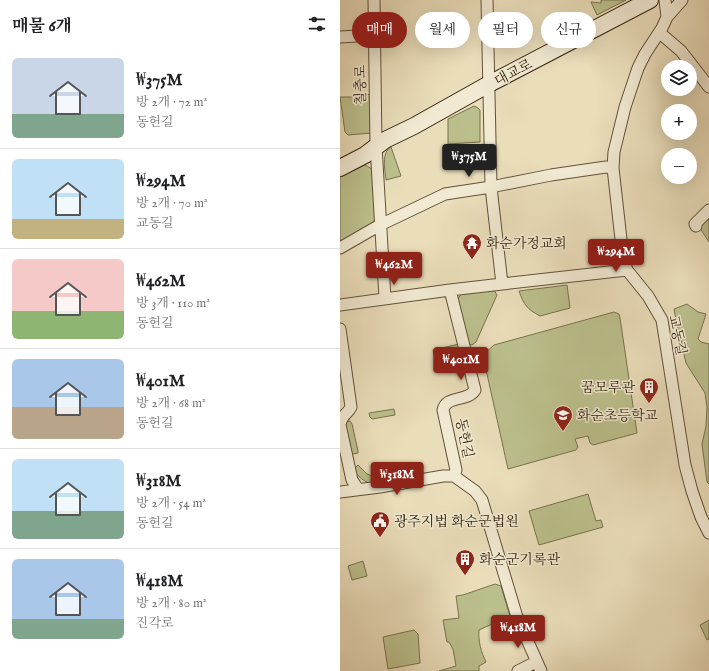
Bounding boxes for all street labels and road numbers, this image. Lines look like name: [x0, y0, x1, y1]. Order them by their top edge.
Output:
street label: 대교로: [491, 55, 536, 90]
street label: 칠충로: [352, 64, 370, 105]
street label: 교동길: [664, 313, 690, 357]
street label: 동헌길: [451, 416, 477, 460]

